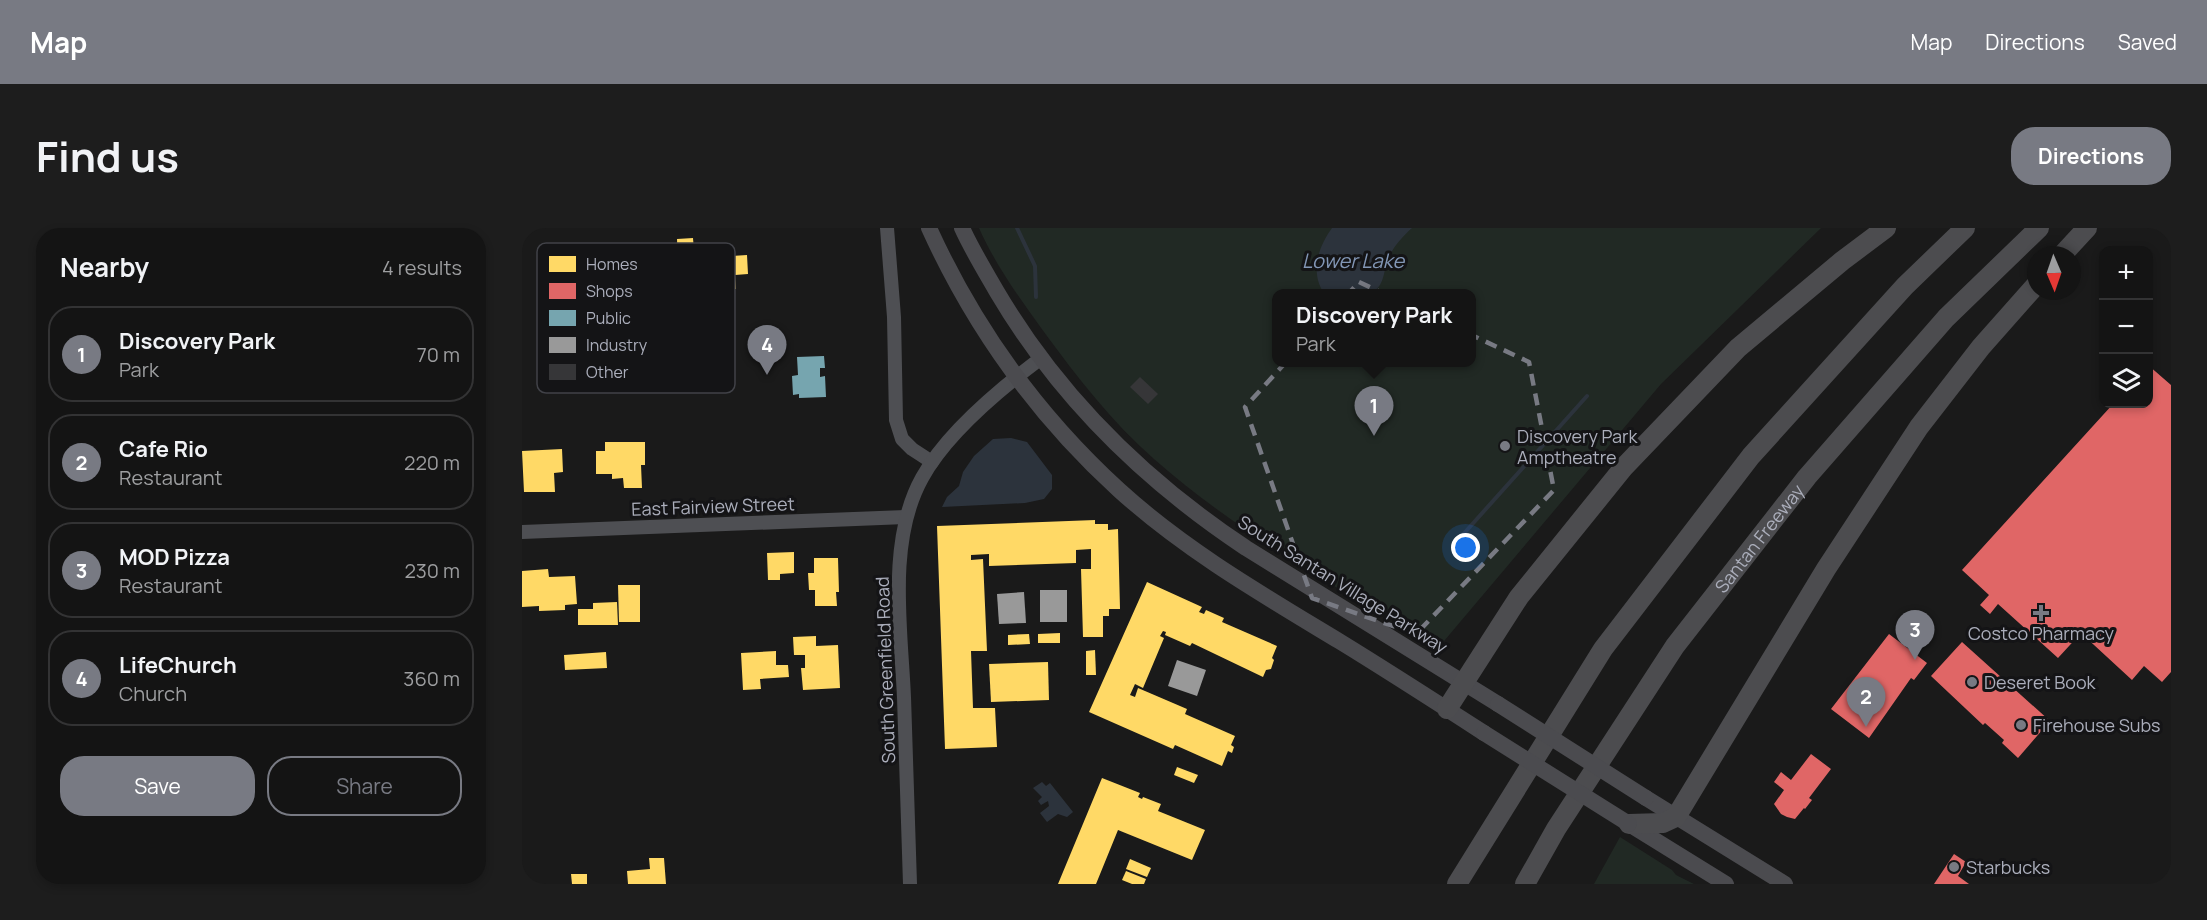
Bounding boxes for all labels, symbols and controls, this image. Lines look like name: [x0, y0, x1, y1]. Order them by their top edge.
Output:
text: Map: [30, 23, 87, 61]
text: Map: [1911, 28, 1952, 56]
text: Directions: [1985, 28, 2085, 56]
text: Saved: [2118, 28, 2177, 56]
text: Find us: [36, 127, 179, 185]
button: Directions: [2011, 127, 2171, 185]
legend: [537, 243, 735, 393]
north arrow: [2027, 246, 2081, 300]
map controls: [2099, 246, 2153, 408]
button: +: [2099, 246, 2153, 300]
water label: Lower Lake: [1302, 247, 1405, 274]
text: Nearby: [60, 249, 149, 285]
text: Homes: [586, 253, 638, 275]
text: 4 results: [382, 254, 462, 281]
text: Shops: [586, 280, 633, 302]
popup: [1272, 289, 1476, 367]
text: Discovery Park: [1296, 300, 1452, 330]
button: −: [2099, 300, 2153, 354]
text: Public: [586, 307, 631, 329]
text: Discovery Park: [119, 326, 275, 356]
pin: 4: [748, 326, 786, 375]
text: Park: [1296, 330, 1336, 357]
text: Industry: [586, 334, 648, 356]
text: 1: [77, 341, 86, 368]
text: 70 m: [417, 341, 460, 368]
button: layers: [2099, 354, 2153, 408]
text: Park: [119, 356, 159, 383]
text: Other: [586, 361, 629, 383]
pin: 1: [1354, 386, 1394, 436]
place label: Discovery Park Amptheatre: [1517, 424, 1638, 469]
text: Cafe Rio: [119, 434, 208, 464]
marker: Discovery Park Amptheatre: [1498, 439, 1512, 453]
text: 2: [76, 449, 87, 476]
text: 220 m: [404, 449, 460, 476]
text: Restaurant: [119, 464, 223, 491]
street label: Santan Freeway: [1709, 479, 1809, 598]
street label: East Fairview Street: [631, 491, 795, 521]
street label: South Santan Village Parkway: [1234, 509, 1453, 659]
your location: [1451, 533, 1480, 562]
text: MOD Pizza: [119, 542, 230, 572]
text: 3: [76, 557, 87, 584]
text: 230 m: [404, 557, 460, 584]
text: Restaurant: [119, 572, 223, 599]
street label: South Greenfield Road: [870, 576, 900, 764]
marker: Costco Pharmacy: [2034, 606, 2048, 620]
pin: 3: [1896, 610, 1934, 660]
place label: Costco Pharmacy: [1968, 621, 2115, 645]
text: LifeChurch: [119, 650, 237, 680]
text: 4: [75, 665, 88, 692]
text: 360 m: [403, 665, 460, 692]
place label: Deseret Book: [1984, 670, 2097, 694]
marker: Deseret Book: [1965, 675, 1979, 689]
pin: 2: [1846, 678, 1886, 727]
text: Church: [119, 680, 187, 707]
place label: Firehouse Subs: [2033, 713, 2161, 737]
marker: Firehouse Subs: [2014, 718, 2028, 732]
button: Save: [60, 756, 255, 816]
button: Share: [267, 756, 462, 816]
place label: Starbucks: [1966, 855, 2050, 879]
marker: Starbucks: [1947, 860, 1961, 874]

